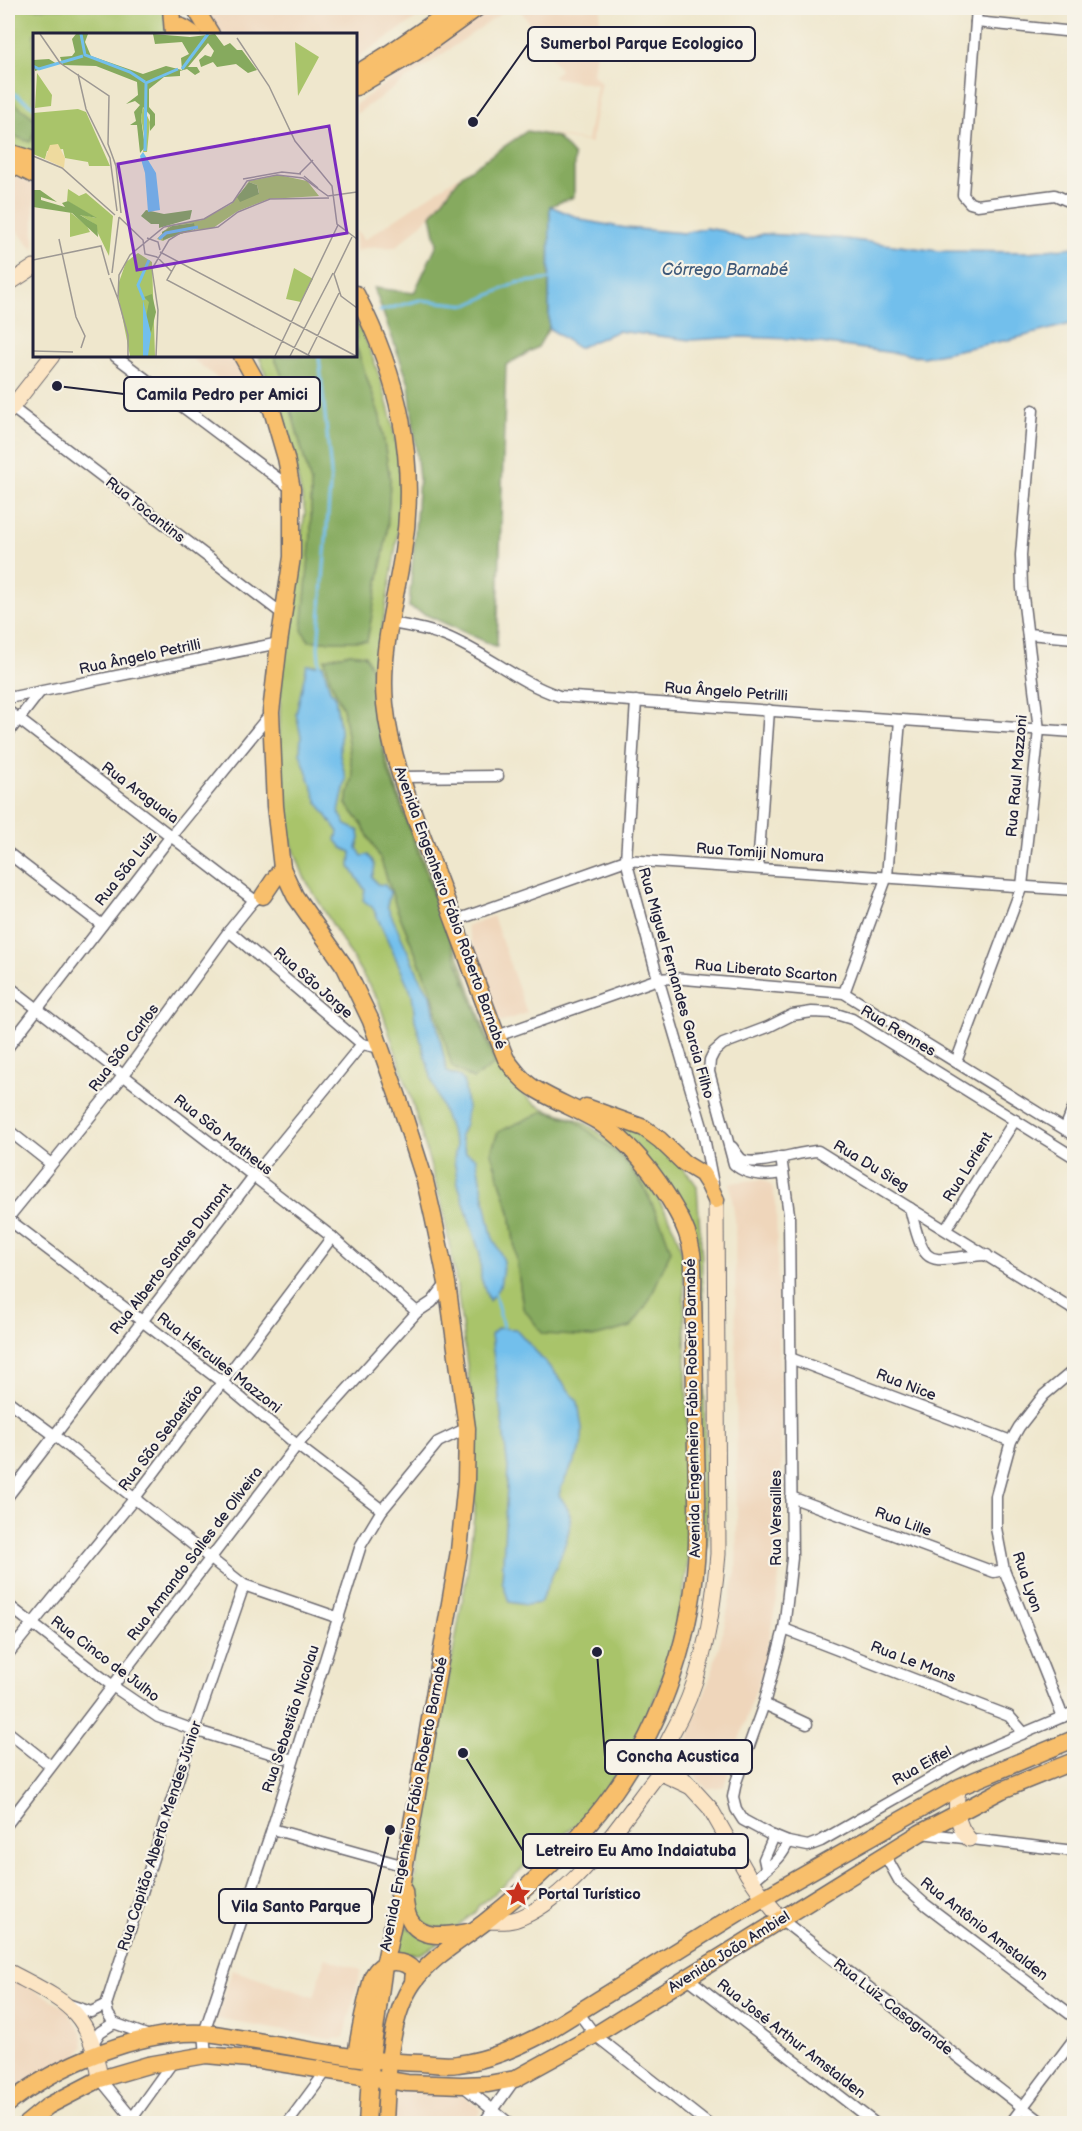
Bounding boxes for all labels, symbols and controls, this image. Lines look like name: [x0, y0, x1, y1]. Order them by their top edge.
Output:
callout: Sumerbol Parque Ecologico: [528, 27, 755, 61]
inset map: [33, 33, 357, 357]
text: Sumerbol Parque Ecologico: [541, 35, 743, 54]
water label: Córrego Barnabé: [662, 261, 788, 280]
callout: Camila Pedro per Amici: [124, 377, 320, 411]
text: Camila Pedro per Amici: [136, 386, 308, 405]
street label: Rua Tocantins: [101, 473, 189, 547]
street label: Rua Ângelo Petrilli: [77, 635, 203, 679]
street label: Rua Ângelo Petrilli: [664, 678, 788, 706]
street label: Rua Raul Mazzoni: [1002, 714, 1032, 838]
street label: Rua Araguaia: [98, 758, 182, 828]
street label: Avenida Engenheiro Fábio Roberto Barnabé: [390, 764, 510, 1052]
street label: Rua São Luiz: [91, 827, 161, 910]
street label: Rua Tomiji Nomura: [695, 839, 825, 867]
street label: Rua Miguel Fernandes Garcia Filho: [634, 865, 718, 1101]
street label: Rua São Jorge: [269, 943, 357, 1023]
street label: Rua Liberato Scarton: [694, 955, 838, 987]
street label: Rua São Carlos: [85, 1000, 164, 1096]
street label: Rua Rennes: [857, 1001, 940, 1061]
street label: Rua São Matheus: [170, 1090, 277, 1180]
street label: Rua Lorient: [939, 1128, 997, 1206]
street label: Rua Du Sieg: [830, 1136, 912, 1196]
street label: Rua Alberto Santos Dumont: [106, 1179, 236, 1338]
street label: Avenida Engenheiro Fábio Roberto Barnabé: [681, 1258, 705, 1558]
street label: Rua Hércules Mazzoni: [153, 1309, 285, 1417]
street label: Rua Nice: [873, 1365, 939, 1405]
street label: Rua São Sebastião: [115, 1381, 207, 1495]
street label: Rua Armando Salles de Oliveira: [123, 1463, 267, 1645]
street label: Rua Versailles: [767, 1470, 786, 1566]
street label: Rua Lille: [872, 1503, 934, 1541]
street label: Rua Lyon: [1008, 1549, 1046, 1615]
street label: Rua Cinco de Julho: [47, 1612, 163, 1706]
street label: Rua Le Mans: [868, 1637, 959, 1687]
street label: Rua Sebastião Nicolau: [258, 1643, 324, 1795]
street label: Avenida Engenheiro Fábio Roberto Barnabé: [376, 1655, 452, 1953]
street label: Rua Capitão Alberto Mendes Júnior: [114, 1718, 206, 1953]
callout: Concha Acustica: [605, 1740, 752, 1774]
street label: Rua Eiffel: [889, 1742, 955, 1790]
text: Concha Acustica: [617, 1748, 739, 1767]
callout: Letreiro Eu Amo Indaiatuba: [523, 1834, 748, 1868]
text: Letreiro Eu Amo Indaiatuba: [536, 1842, 736, 1861]
street label: Rua Antônio Amstalden: [916, 1873, 1052, 1985]
place icon: Portal Turístico: [503, 1879, 533, 1909]
place label: Portal Turístico: [538, 1885, 641, 1904]
callout: Vila Santo Parque: [219, 1889, 372, 1923]
text: Vila Santo Parque: [231, 1898, 361, 1917]
street label: Avenida João Ambiel: [665, 1907, 793, 1997]
street label: Rua Luiz Casagrande: [829, 1954, 957, 2060]
street label: Rua José Arthur Amstalden: [713, 1975, 869, 2103]

